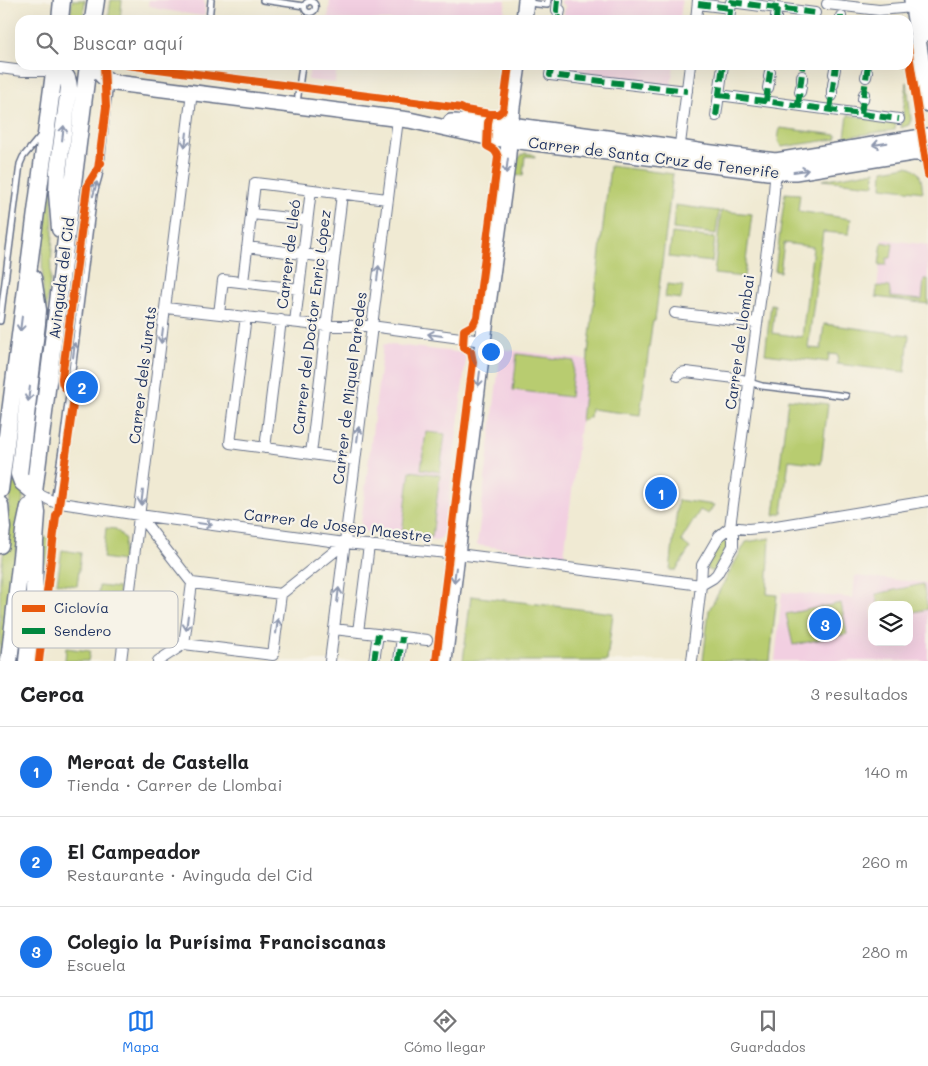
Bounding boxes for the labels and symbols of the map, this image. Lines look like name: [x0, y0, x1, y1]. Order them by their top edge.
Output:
one-way arrow: [58, 126, 68, 142]
one-way arrow: [181, 132, 191, 148]
street label: Carrer de Santa Cruz de Tenerife: [527, 132, 781, 182]
one-way arrow: [872, 140, 888, 150]
one-way arrow: [501, 157, 511, 173]
one-way arrow: [793, 165, 809, 175]
one-way arrow: [91, 182, 101, 198]
street label: Carrer de Lleó: [271, 198, 305, 310]
street label: Carrer del Doctor Enric López: [287, 208, 335, 436]
street label: Avinguda del Cid: [44, 216, 78, 340]
one-way arrow: [373, 265, 383, 281]
street label: Carrer de Llombai: [720, 273, 758, 411]
street label: Carrer de Miquel Paredes: [327, 291, 371, 485]
street label: Carrer dels Jurats: [124, 305, 160, 445]
one-way arrow: [16, 316, 26, 332]
one-way arrow: [157, 328, 167, 344]
one-way arrow: [427, 329, 443, 339]
your location: [478, 339, 504, 365]
one-way arrow: [69, 342, 79, 358]
pin: 2: [66, 368, 98, 406]
one-way arrow: [474, 371, 484, 387]
one-way arrow: [24, 385, 34, 401]
one-way arrow: [353, 426, 363, 442]
pin: 1: [645, 474, 677, 512]
one-way arrow: [137, 489, 147, 505]
street label: Carrer de Josep Maestre: [243, 504, 433, 546]
one-way arrow: [197, 519, 213, 529]
one-way arrow: [450, 567, 460, 583]
one-way arrow: [333, 588, 343, 604]
legend: [12, 591, 178, 648]
text: Ciclovía: [54, 598, 109, 617]
pin: 3: [809, 605, 841, 643]
one-way arrow: [182, 615, 192, 631]
one-way arrow: [272, 618, 282, 634]
text: Sendero: [54, 621, 111, 640]

